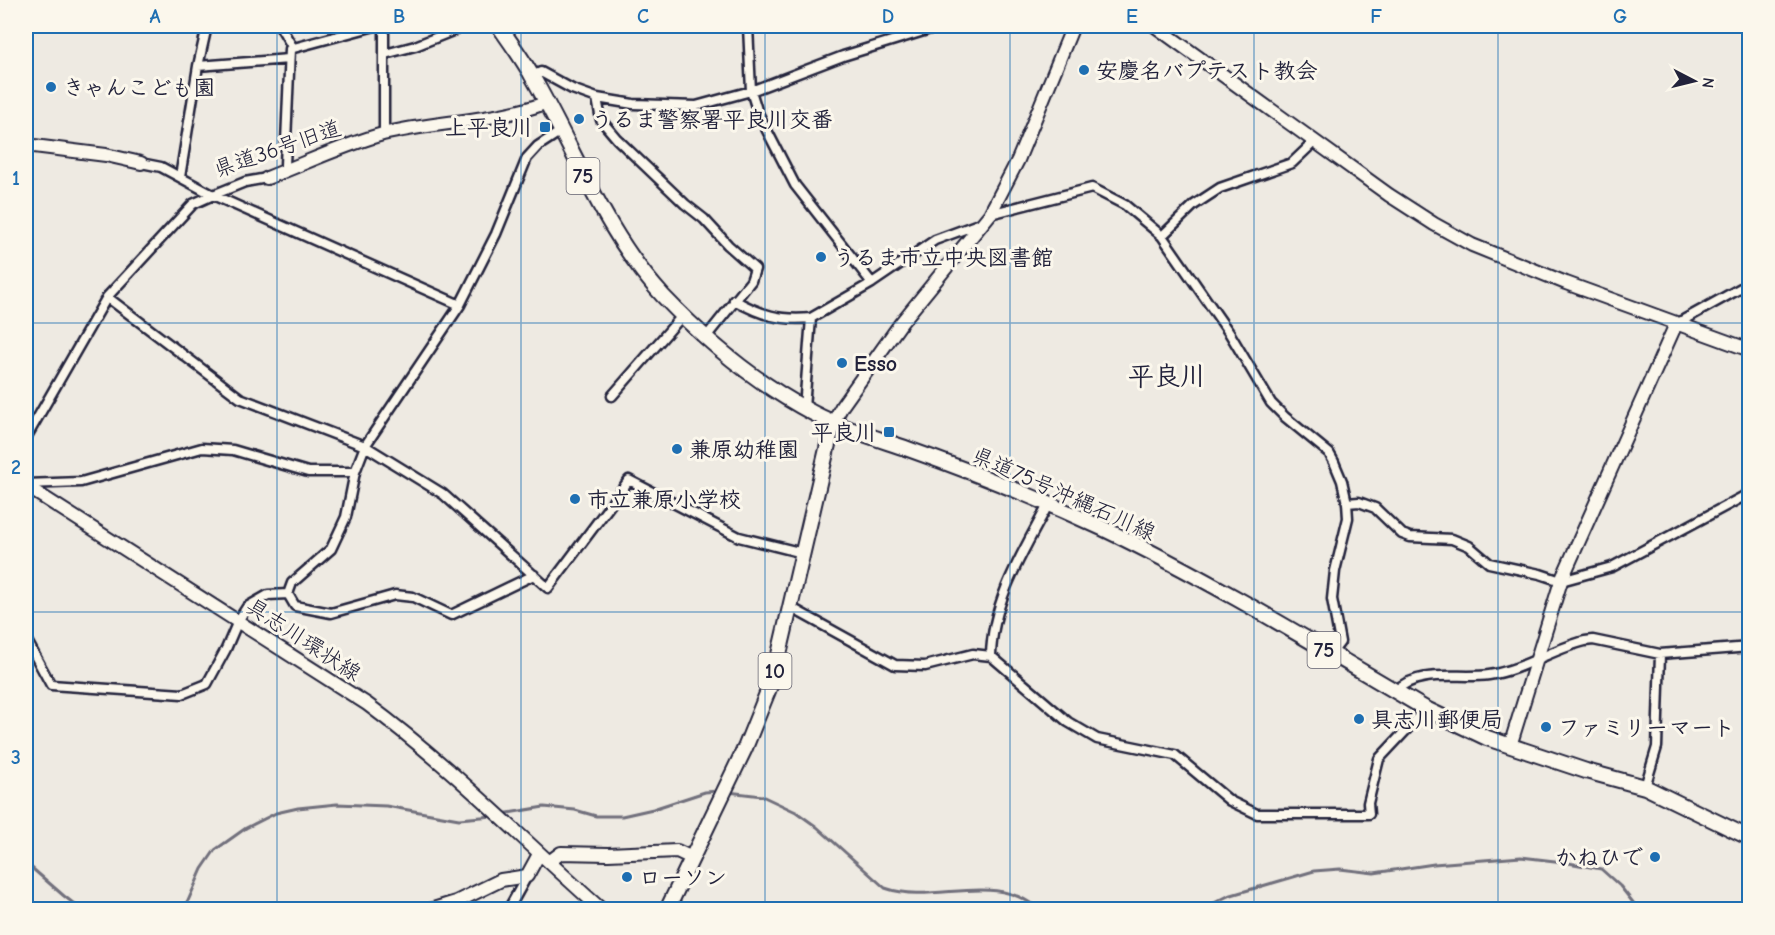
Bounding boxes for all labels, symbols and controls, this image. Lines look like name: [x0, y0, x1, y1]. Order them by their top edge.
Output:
text: A: [149, 5, 161, 28]
text: B: [393, 5, 405, 28]
text: C: [637, 5, 649, 28]
text: D: [882, 5, 894, 28]
text: E: [1126, 5, 1138, 28]
text: F: [1370, 5, 1382, 28]
text: G: [1613, 5, 1627, 28]
north arrow: [1664, 51, 1724, 111]
place label: 安慶名バプテスト教会: [1096, 58, 1318, 84]
marker: 安慶名バプテスト教会: [1077, 63, 1091, 77]
place label: きゃんこども園: [63, 75, 215, 101]
text: N: [1698, 76, 1717, 89]
marker: きゃんこども園: [44, 80, 58, 94]
place label: うるま警察署平良川交番: [591, 107, 833, 133]
marker: うるま警察署平良川交番: [572, 112, 586, 126]
street label: 県道36号旧道: [210, 115, 344, 183]
place label: 上平良川: [445, 115, 533, 141]
marker: 上平良川: [538, 120, 552, 134]
road number: 75: [566, 158, 600, 194]
text: 1: [12, 167, 20, 190]
place label: うるま市立中央図書館: [833, 245, 1053, 271]
marker: うるま市立中央図書館: [814, 250, 828, 264]
place label: Esso: [854, 351, 897, 377]
marker: Esso: [835, 356, 849, 370]
district label: 平良川: [1128, 362, 1206, 392]
place label: 平良川: [811, 420, 877, 446]
marker: 平良川: [882, 425, 896, 439]
place label: 兼原幼稚園: [689, 437, 799, 463]
marker: 兼原幼稚園: [670, 442, 684, 456]
street label: 県道75号沖縄石川線: [968, 442, 1159, 546]
text: 2: [11, 456, 21, 479]
place label: 市立兼原小学校: [587, 487, 741, 513]
marker: 市立兼原小学校: [568, 492, 582, 506]
street label: 具志川環状線: [241, 593, 366, 687]
road number: 75: [1308, 632, 1340, 668]
road number: 10: [758, 653, 792, 689]
place label: 具志川郵便局: [1371, 707, 1503, 733]
marker: 具志川郵便局: [1352, 712, 1366, 726]
place label: ファミリーマート: [1558, 715, 1735, 741]
marker: ファミリーマート: [1539, 720, 1553, 734]
text: 3: [11, 746, 21, 769]
place label: かねひで: [1555, 845, 1643, 871]
marker: かねひで: [1648, 850, 1662, 864]
place label: ローソン: [639, 865, 727, 891]
marker: ローソン: [620, 870, 634, 884]

